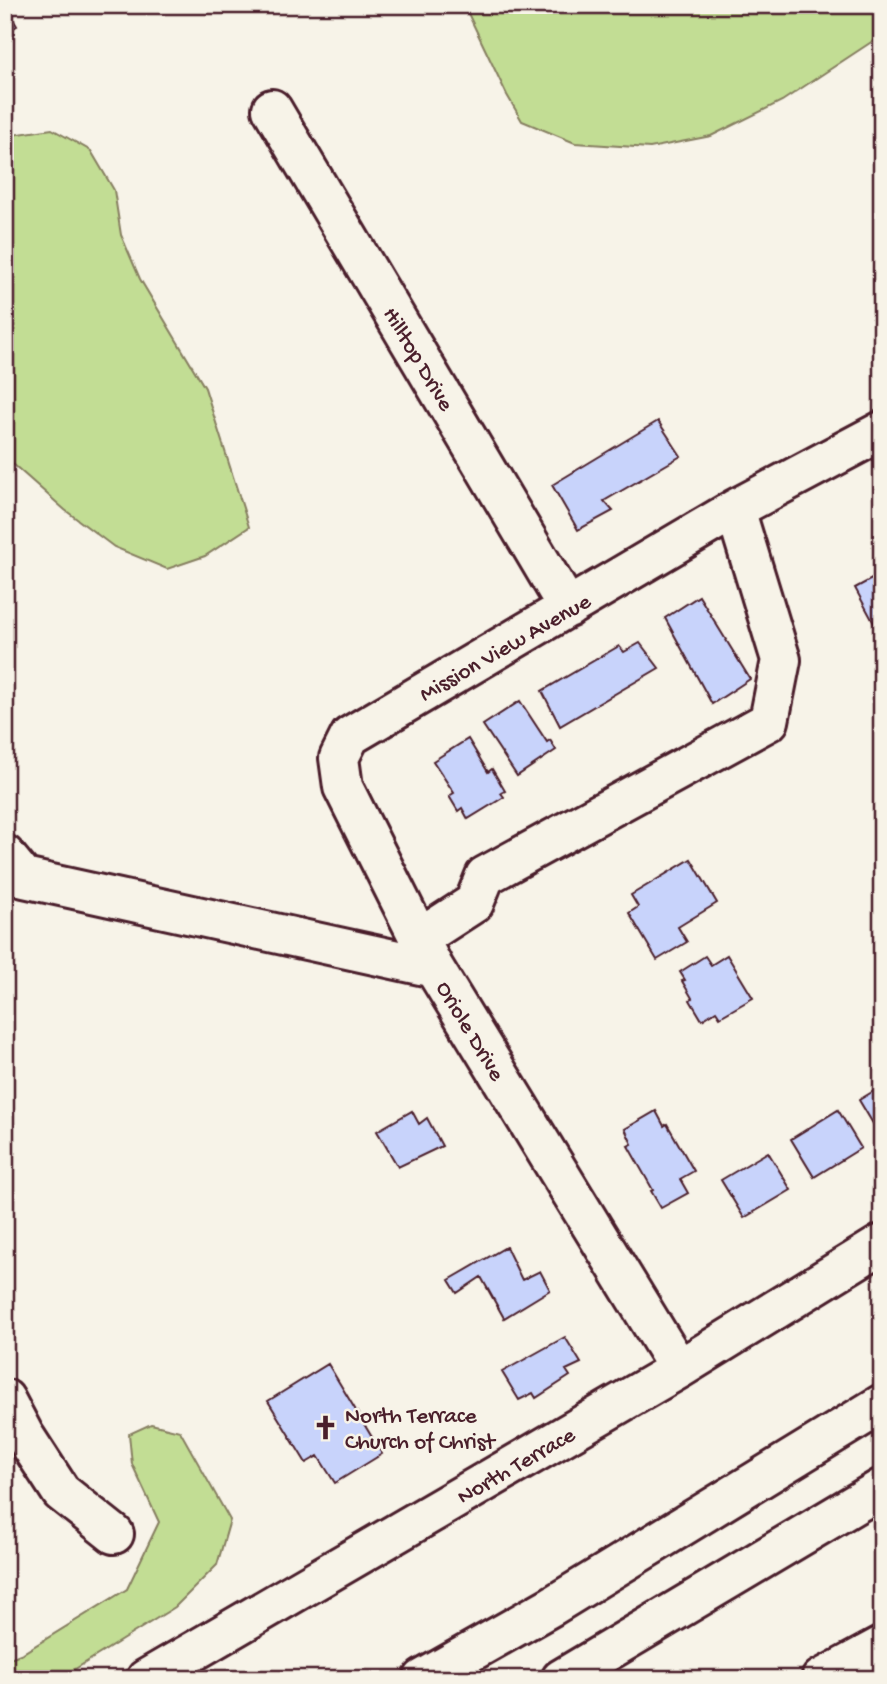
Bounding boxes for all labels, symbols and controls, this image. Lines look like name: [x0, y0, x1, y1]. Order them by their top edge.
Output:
street label: Hilltop Drive: [375, 303, 459, 418]
street label: Mission View Avenue: [415, 588, 597, 709]
street label: Oriole Drive: [429, 977, 510, 1087]
place label: North Terrace Church of Christ: [345, 1404, 496, 1457]
church icon: North Terrace Church of Christ: [311, 1413, 339, 1441]
street label: North Terrace: [453, 1422, 582, 1512]

